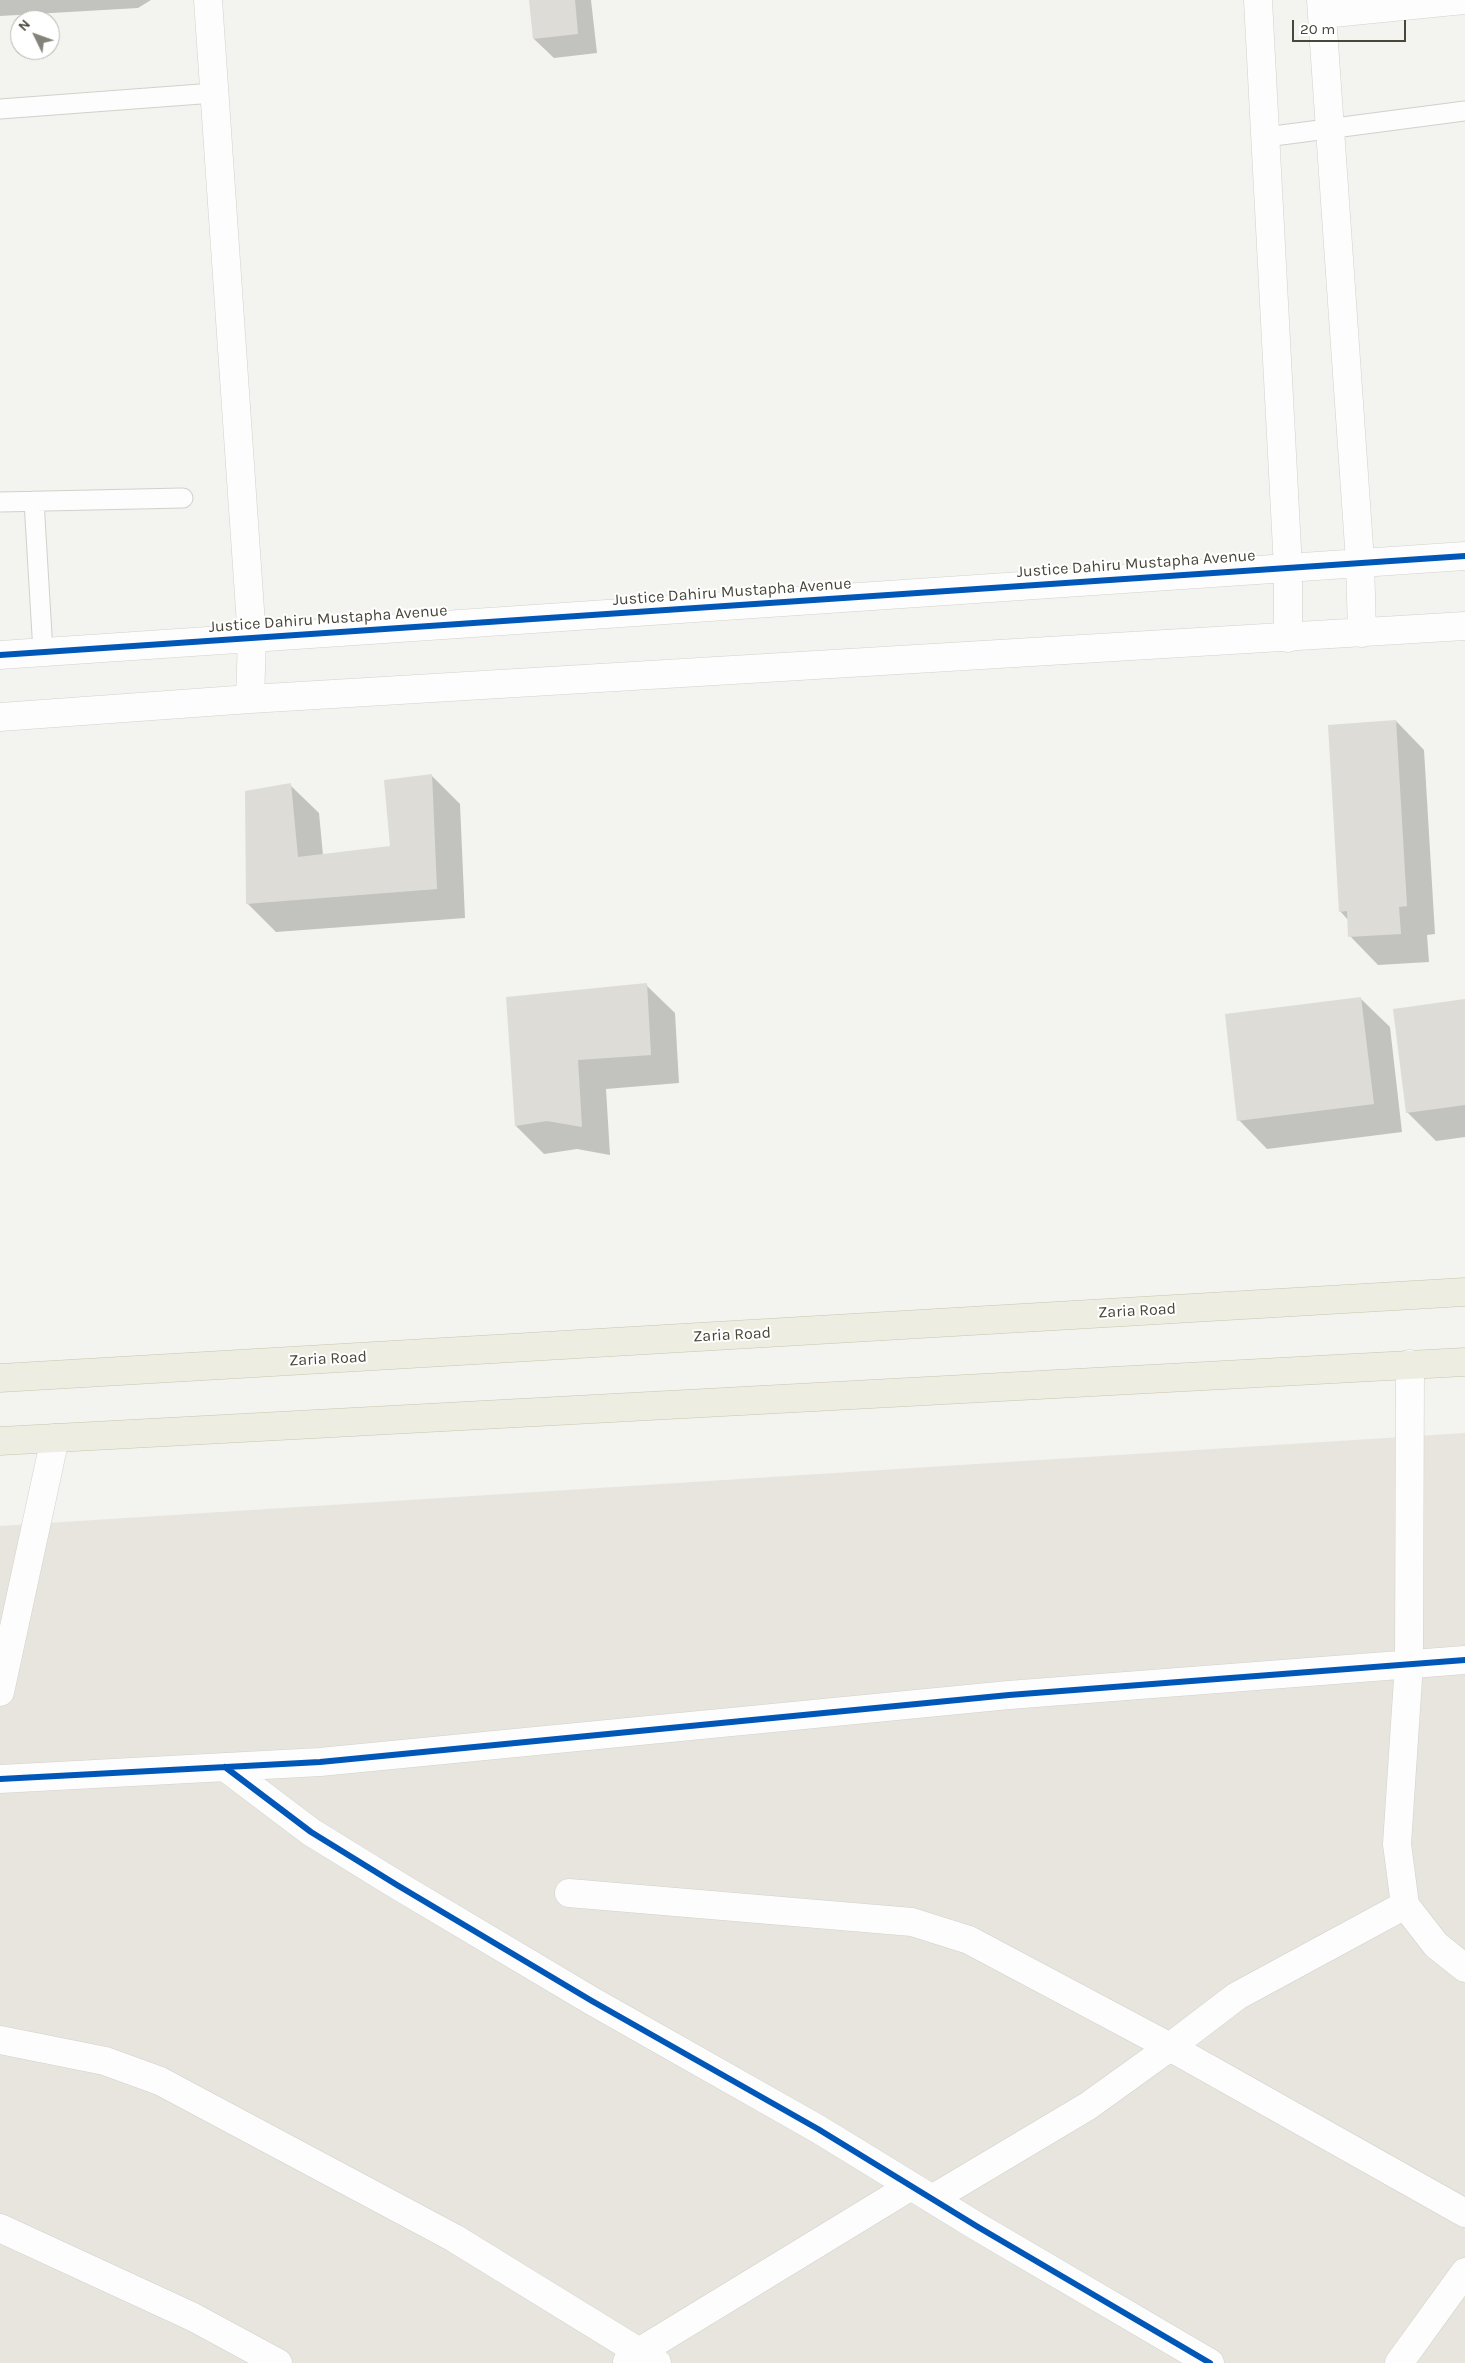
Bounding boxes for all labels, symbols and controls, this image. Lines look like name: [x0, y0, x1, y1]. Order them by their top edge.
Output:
north arrow: [10, 10, 60, 60]
scale bar: [1295, 10, 1409, 42]
text: N: [15, 16, 34, 35]
text: 20 m: [1300, 20, 1335, 38]
street label: Justice Dahiru Mustapha Avenue: [1016, 546, 1256, 582]
street label: Justice Dahiru Mustapha Avenue: [612, 574, 852, 610]
street label: Justice Dahiru Mustapha Avenue: [208, 601, 448, 637]
street label: Zaria Road: [1097, 1299, 1177, 1323]
street label: Zaria Road: [692, 1323, 772, 1347]
street label: Zaria Road: [288, 1347, 368, 1371]

